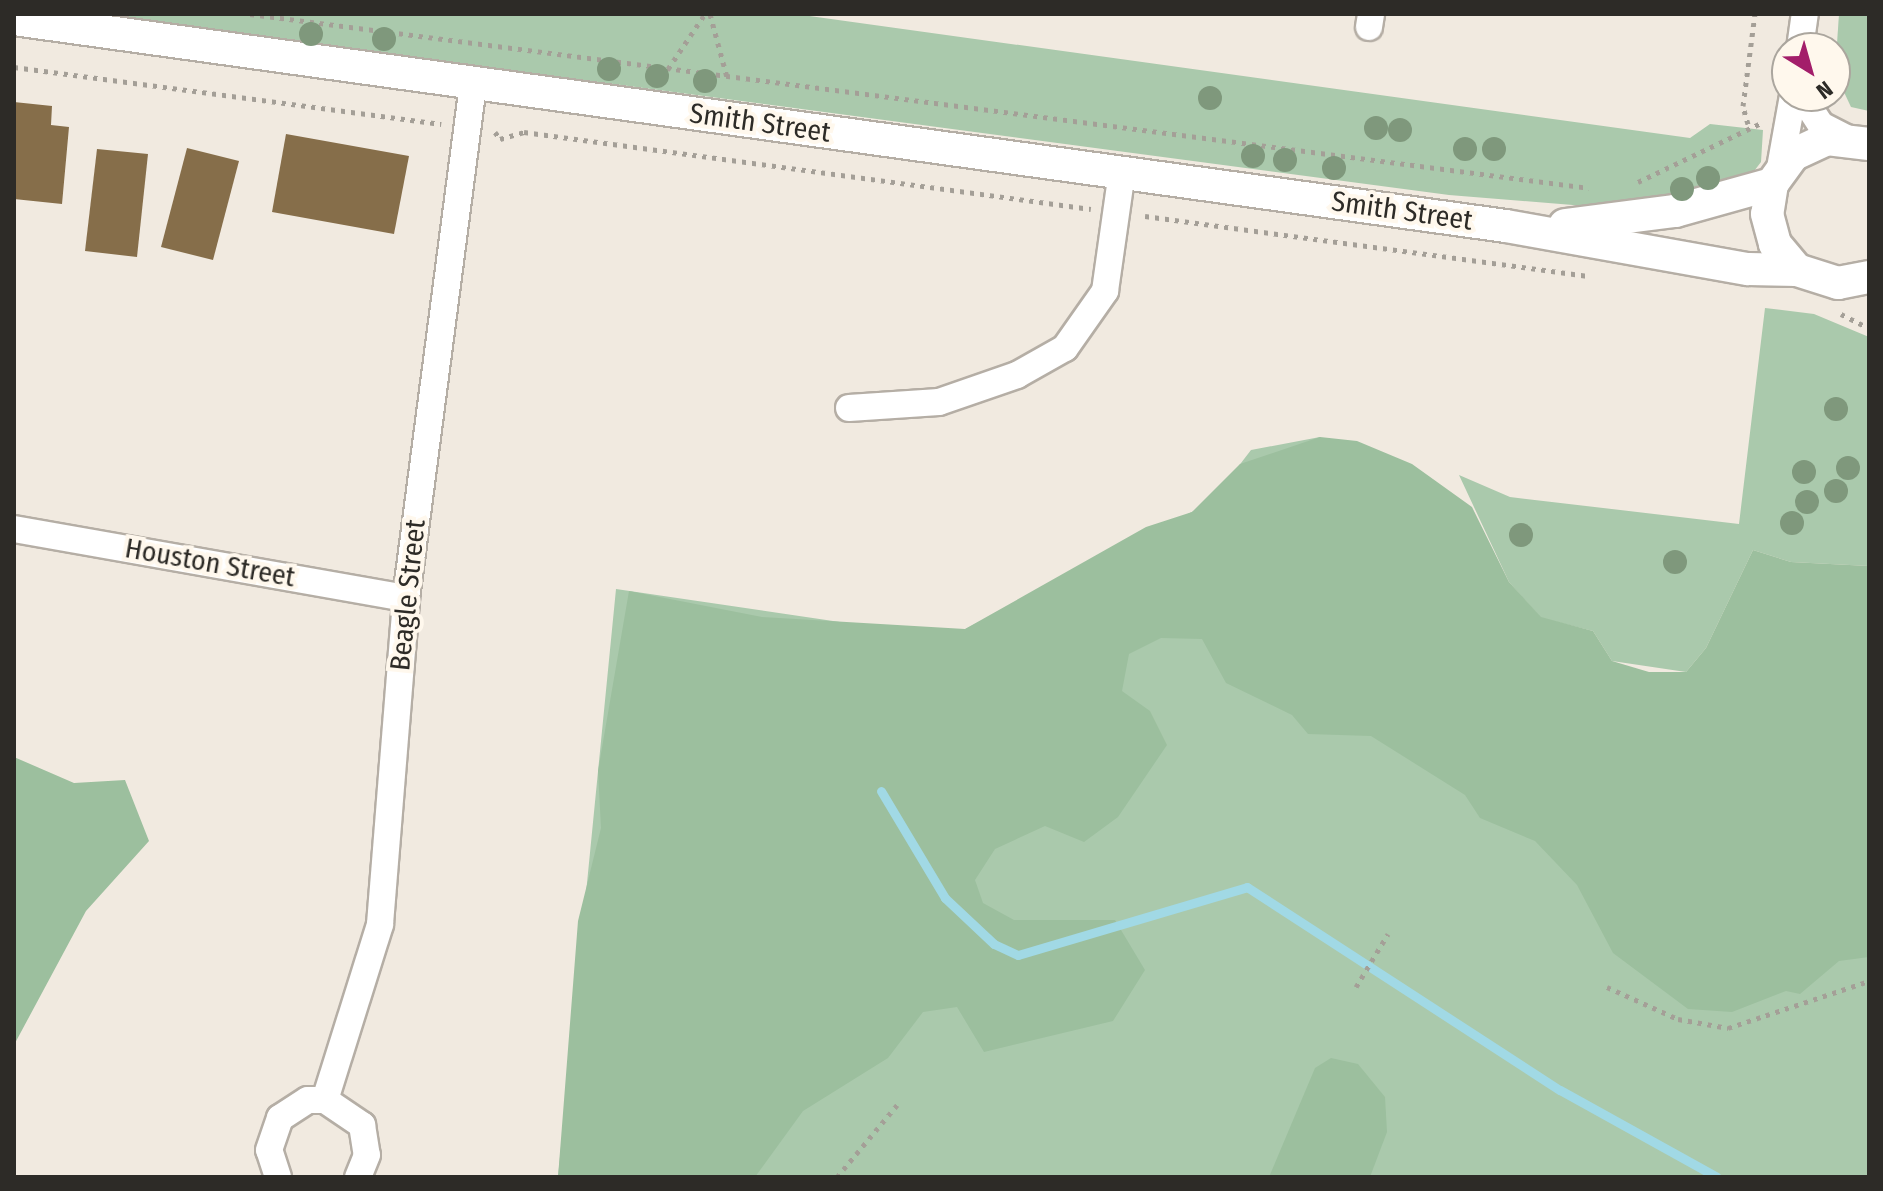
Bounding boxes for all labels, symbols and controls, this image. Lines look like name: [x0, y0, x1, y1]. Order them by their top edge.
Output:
north arrow: [1771, 32, 1851, 112]
text: N: [1811, 75, 1838, 105]
street label: Smith Street: [687, 96, 833, 150]
street label: Smith Street: [1329, 184, 1475, 238]
street label: Beagle Street: [383, 518, 433, 672]
street label: Houston Street: [122, 532, 298, 594]

